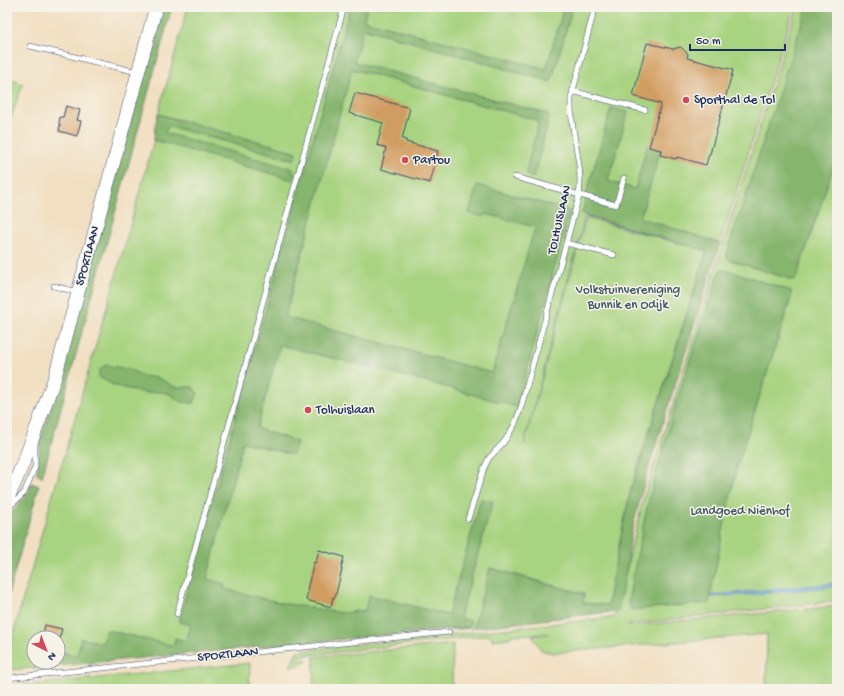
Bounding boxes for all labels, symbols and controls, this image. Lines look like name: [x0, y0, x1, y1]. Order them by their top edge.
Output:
scale bar: [690, 26, 785, 52]
text: 50 m: [696, 35, 721, 49]
place label: Sporthal de Tol: [694, 93, 775, 108]
marker: Sporthal de Tol: [681, 95, 691, 105]
place label: Partou: [412, 153, 450, 168]
marker: Partou: [400, 155, 410, 165]
street label: TOLHUISLAAN: [545, 184, 575, 257]
street label: SPORTLAAN: [73, 224, 103, 288]
park label: Volkstuinvereniging Bunnik en Odijk: [575, 283, 680, 313]
place label: Tolhuislaan: [315, 403, 376, 418]
marker: Tolhuislaan: [303, 405, 313, 415]
park label: Landgoed Niënhof: [690, 504, 791, 519]
north arrow: [26, 630, 66, 670]
street label: SPORTLAAN: [197, 644, 259, 666]
text: N: [45, 649, 58, 663]

